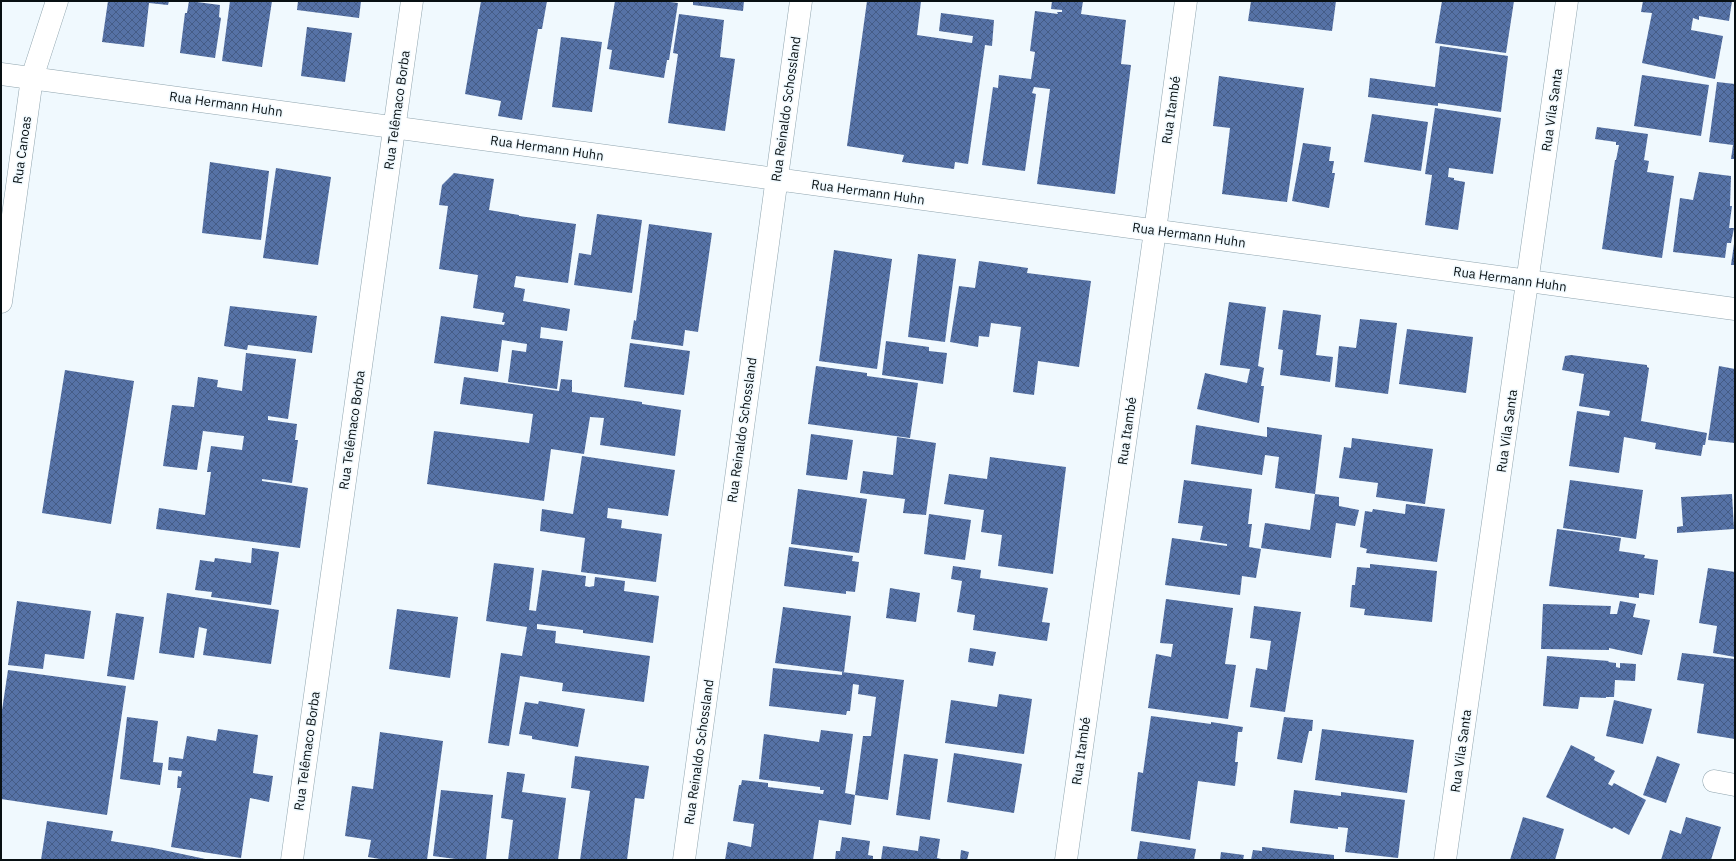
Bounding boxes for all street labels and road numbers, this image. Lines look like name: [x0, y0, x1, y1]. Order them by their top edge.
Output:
street label: Rua Reinaldo Schossland: [767, 35, 805, 183]
street label: Rua Telêmaco Borba: [380, 49, 414, 171]
street label: Rua Vila Santa: [1538, 67, 1566, 153]
street label: Rua Itambé: [1158, 75, 1184, 145]
street label: Rua Hermann Huhn: [168, 88, 284, 120]
street label: Rua Canoas: [9, 115, 35, 185]
street label: Rua Hermann Huhn: [489, 132, 605, 164]
street label: Rua Hermann Huhn: [810, 176, 926, 208]
street label: Rua Hermann Huhn: [1131, 219, 1247, 251]
street label: Rua Hermann Huhn: [1452, 263, 1568, 295]
street label: Rua Reinaldo Schossland: [723, 356, 761, 504]
street label: Rua Telêmaco Borba: [335, 369, 369, 491]
street label: Rua Vila Santa: [1493, 388, 1521, 474]
street label: Rua Itambé: [1114, 396, 1140, 466]
street label: Rua Reinaldo Schossland: [680, 678, 718, 826]
street label: Rua Telêmaco Borba: [290, 690, 324, 812]
street label: Rua Vila Santa: [1447, 708, 1475, 794]
street label: Rua Itambé: [1068, 716, 1094, 786]

